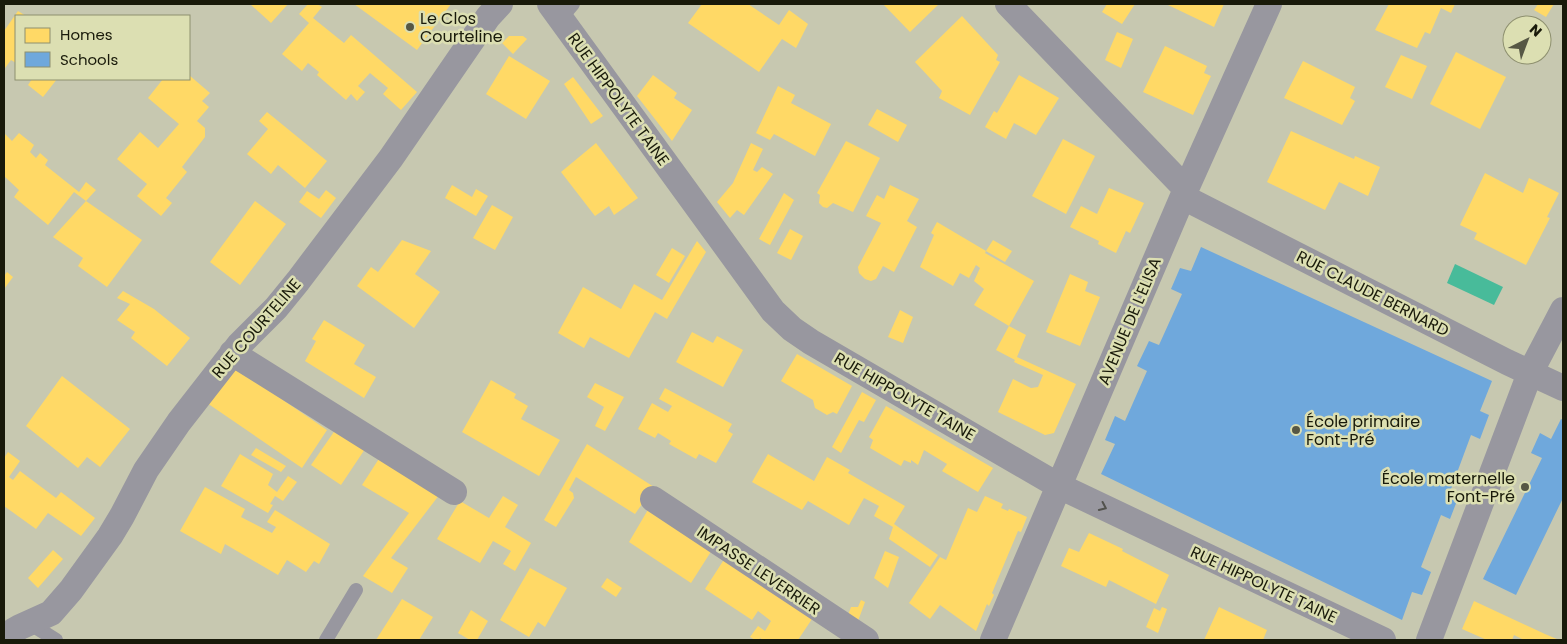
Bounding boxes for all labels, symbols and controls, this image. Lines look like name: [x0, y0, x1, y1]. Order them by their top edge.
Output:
place label: Le Clos Courteline: [420, 7, 503, 48]
legend: [15, 15, 190, 80]
north arrow: [1502, 15, 1552, 65]
text: N: [1525, 19, 1546, 41]
marker: Le Clos Courteline: [404, 21, 416, 33]
text: Homes: [60, 24, 113, 45]
street label: RUE HIPPOLYTE TAINE: [562, 28, 675, 171]
text: Schools: [60, 49, 118, 70]
street label: RUE CLAUDE BERNARD: [1292, 245, 1453, 342]
street label: AVENUE DE L'ELISA: [1092, 254, 1167, 389]
street label: RUE COURTELINE: [206, 273, 306, 383]
street label: RUE HIPPOLYTE TAINE: [830, 347, 980, 446]
place label: École primaire Font-Pré: [1306, 410, 1420, 451]
marker: École primaire Font-Pré: [1290, 424, 1302, 436]
place label: École maternelle Font-Pré: [1382, 467, 1515, 508]
marker: École maternelle Font-Pré: [1519, 481, 1531, 493]
one-way arrow: [1098, 501, 1107, 512]
street label: IMPASSE LEVERRIER: [692, 520, 825, 620]
street label: RUE HIPPOLYTE TAINE: [1187, 540, 1341, 629]

